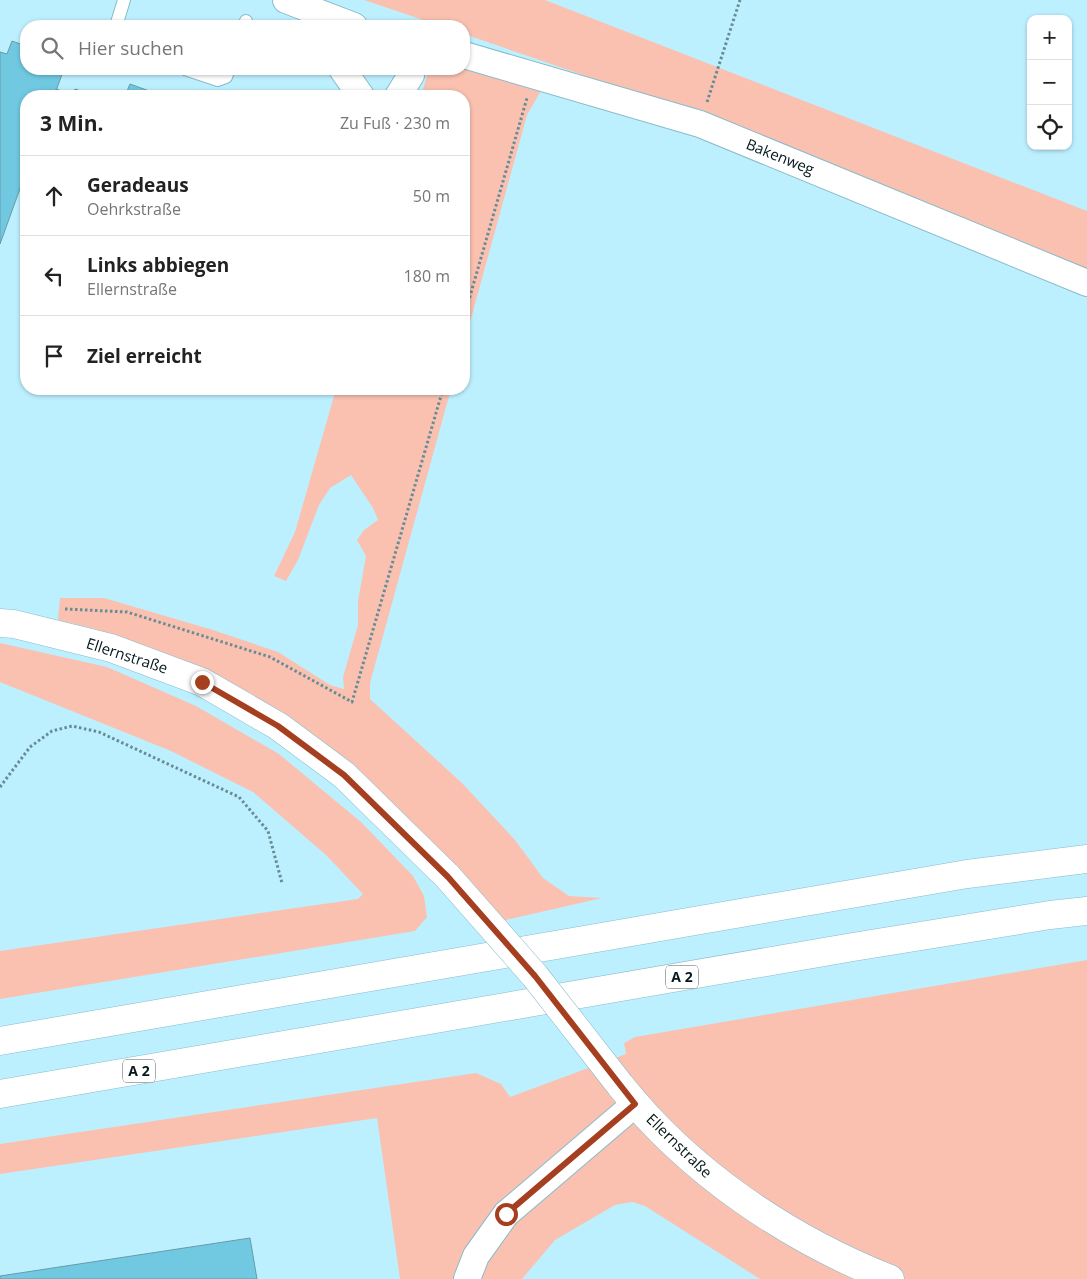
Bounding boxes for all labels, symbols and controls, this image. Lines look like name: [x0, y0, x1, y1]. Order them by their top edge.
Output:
map controls: [1027, 15, 1072, 150]
button: +: [1027, 15, 1072, 60]
search box: [20, 20, 470, 75]
icon: search: [38, 34, 66, 62]
text: Hier suchen: [78, 35, 184, 61]
button: −: [1027, 60, 1072, 105]
button: locate: [1027, 105, 1072, 150]
text: 3 Min.: [40, 109, 103, 137]
text: Zu Fuß · 230 m: [340, 112, 450, 134]
street label: Bakenweg: [743, 133, 817, 179]
text: Geradeaus: [87, 172, 189, 198]
icon: ahead: [40, 182, 68, 210]
text: 50 m: [413, 185, 450, 207]
text: Oehrkstraße: [87, 198, 181, 220]
text: Links abbiegen: [87, 252, 229, 278]
icon: left: [40, 262, 68, 290]
text: 180 m: [404, 265, 450, 287]
text: Ellernstraße: [87, 278, 177, 300]
icon: arrive: [40, 342, 68, 370]
text: Ziel erreicht: [87, 343, 202, 369]
street label: Ellernstraße: [84, 632, 171, 678]
route end: [191, 671, 214, 694]
road number: A 2: [666, 966, 698, 989]
road number: A 2: [123, 1060, 155, 1082]
street label: Ellernstraße: [642, 1109, 717, 1182]
route start: [495, 1203, 518, 1226]

